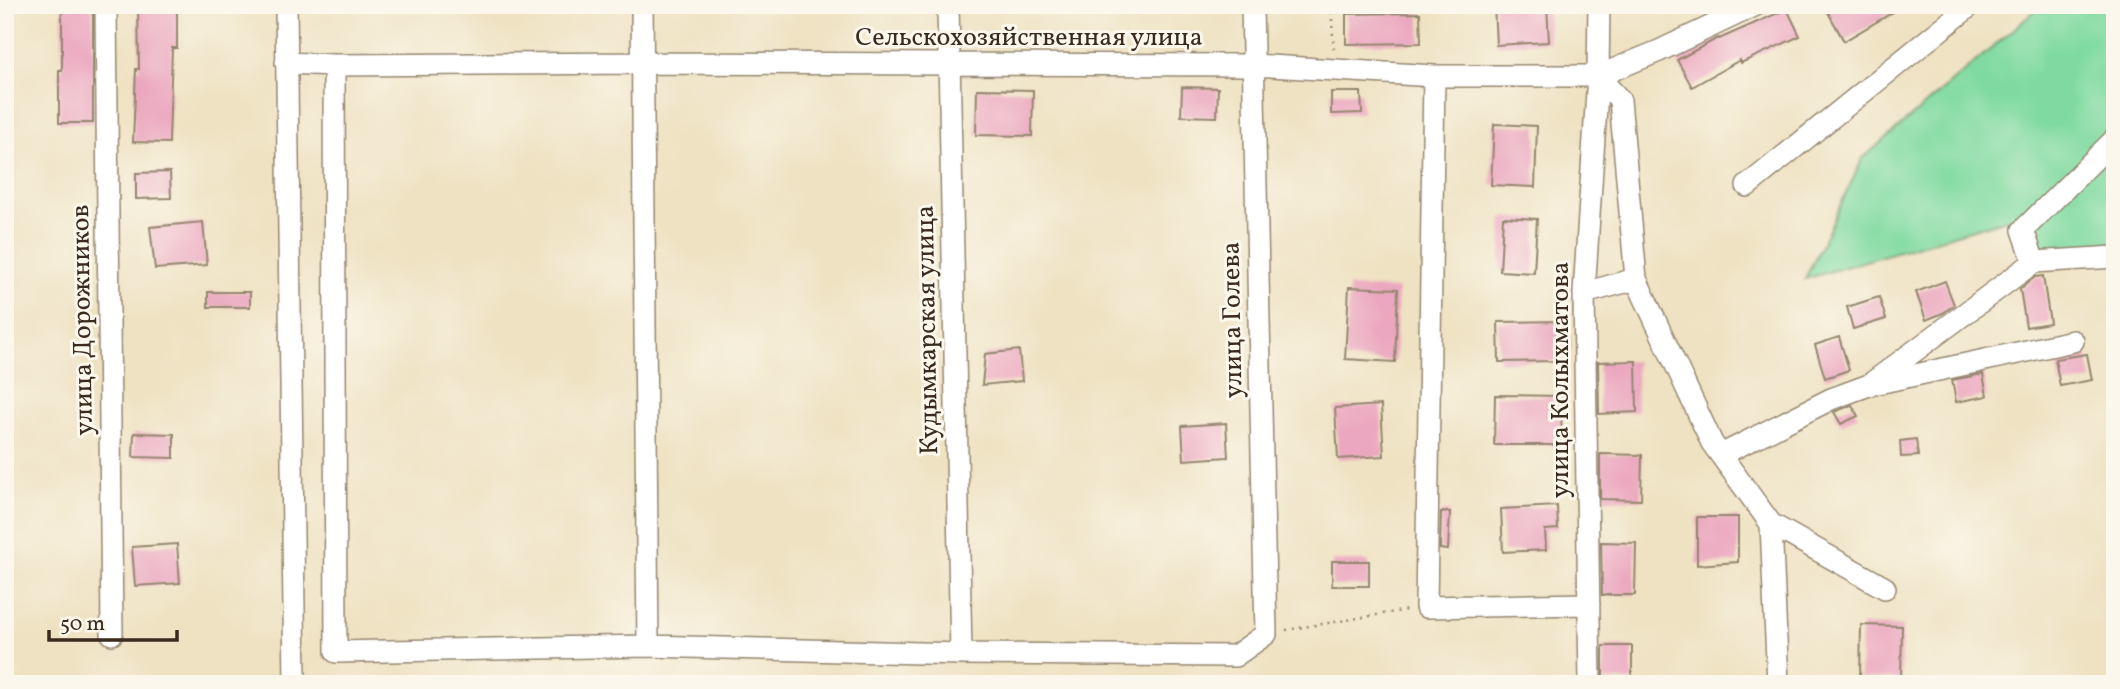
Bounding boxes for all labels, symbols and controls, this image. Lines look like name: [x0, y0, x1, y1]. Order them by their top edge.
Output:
street label: Сельскохозяйственная улица: [855, 20, 1203, 56]
street label: улица Дорожников: [63, 204, 103, 436]
street label: Кудымкарская улица: [908, 205, 948, 455]
street label: улица Голева: [1214, 241, 1252, 399]
street label: улица Колыхматова: [1543, 262, 1579, 498]
scale bar: [49, 598, 177, 642]
text: 50 m: [60, 610, 105, 639]

